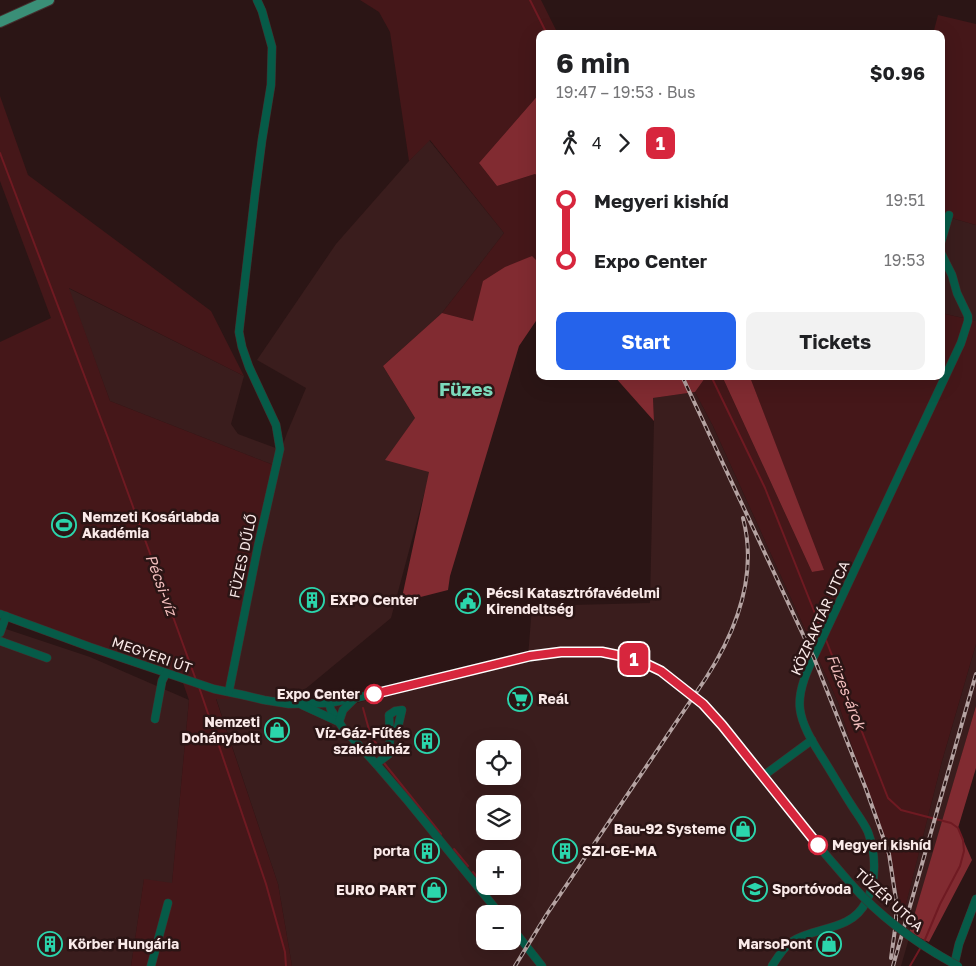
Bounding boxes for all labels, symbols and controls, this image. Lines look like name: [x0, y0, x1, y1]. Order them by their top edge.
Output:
text: 6 min: [556, 46, 630, 79]
text: $0.96: [870, 61, 925, 84]
text: 19:47 – 19:53 · Bus: [556, 82, 696, 102]
icon: walk: [556, 129, 584, 157]
icon: forward: [610, 129, 638, 157]
text: 1: [656, 132, 665, 154]
text: 4: [592, 133, 602, 153]
text: Megyeri kishíd: [594, 189, 729, 212]
text: 19:51: [886, 190, 925, 210]
text: Expo Center: [594, 249, 707, 272]
text: 19:53: [884, 250, 925, 270]
button: Start: [556, 312, 736, 370]
button: Tickets: [746, 312, 925, 370]
district label: Füzes: [439, 377, 493, 400]
place label: Nemzeti Kosárlabda Akadémia: [82, 508, 219, 541]
sports icon: Nemzeti Kosárlabda Akadémia: [51, 512, 77, 538]
street label: FÜZES DŰLŐ: [225, 512, 260, 600]
water label: Pécsi-víz: [143, 552, 182, 619]
street label: KÖZRAKTÁR UTCA: [787, 557, 853, 678]
place label: Pécsi Katasztrófavédelmi Kirendeltség: [486, 584, 660, 617]
building icon: EXPO Center: [299, 587, 325, 613]
public building icon: Pécsi Katasztrófavédelmi Kirendeltség: [455, 588, 481, 614]
place label: EXPO Center: [330, 591, 419, 608]
street label: MEGYERI ÚT: [110, 633, 195, 676]
line badge: 1: [618, 643, 650, 675]
text: 1: [629, 648, 639, 670]
water label: Füzes-árok: [824, 651, 871, 733]
marker: Expo Center: [364, 684, 384, 704]
place label: Expo Center: [277, 685, 361, 702]
supermarket icon: Reál: [507, 686, 533, 712]
place label: Reál: [538, 690, 569, 707]
place label: Nemzeti Dohánybolt: [181, 713, 260, 746]
shop icon: Nemzeti Dohánybolt: [264, 717, 290, 743]
place label: Víz-Gáz-Fűtés szakáruház: [315, 724, 410, 757]
building icon: Víz-Gáz-Fűtés szakáruház: [414, 728, 440, 754]
map controls: [476, 740, 521, 950]
button: locate: [476, 740, 521, 785]
button: layers: [476, 795, 521, 840]
shop icon: Bau-92 Systeme: [730, 816, 756, 842]
place label: Bau-92 Systeme: [614, 820, 726, 837]
marker: Megyeri kishíd: [808, 835, 828, 855]
place label: Megyeri kishíd: [832, 836, 931, 853]
building icon: porta: [414, 838, 440, 864]
building icon: SZI-GE-MA: [552, 838, 578, 864]
place label: porta: [374, 842, 410, 859]
place label: SZI-GE-MA: [582, 842, 657, 859]
button: +: [476, 850, 521, 895]
street label: TÜZÉR UTCA: [852, 865, 927, 935]
school or university icon: Sportóvoda: [742, 876, 768, 902]
shop icon: EURO PART: [421, 877, 447, 903]
place label: Sportóvoda: [772, 880, 851, 897]
place label: EURO PART: [336, 881, 416, 898]
button: −: [476, 905, 521, 950]
building icon: Körber Hungária: [37, 931, 63, 957]
shop icon: MarsoPont: [816, 931, 842, 957]
place label: Körber Hungária: [68, 935, 179, 952]
place label: MarsoPont: [738, 935, 812, 952]

